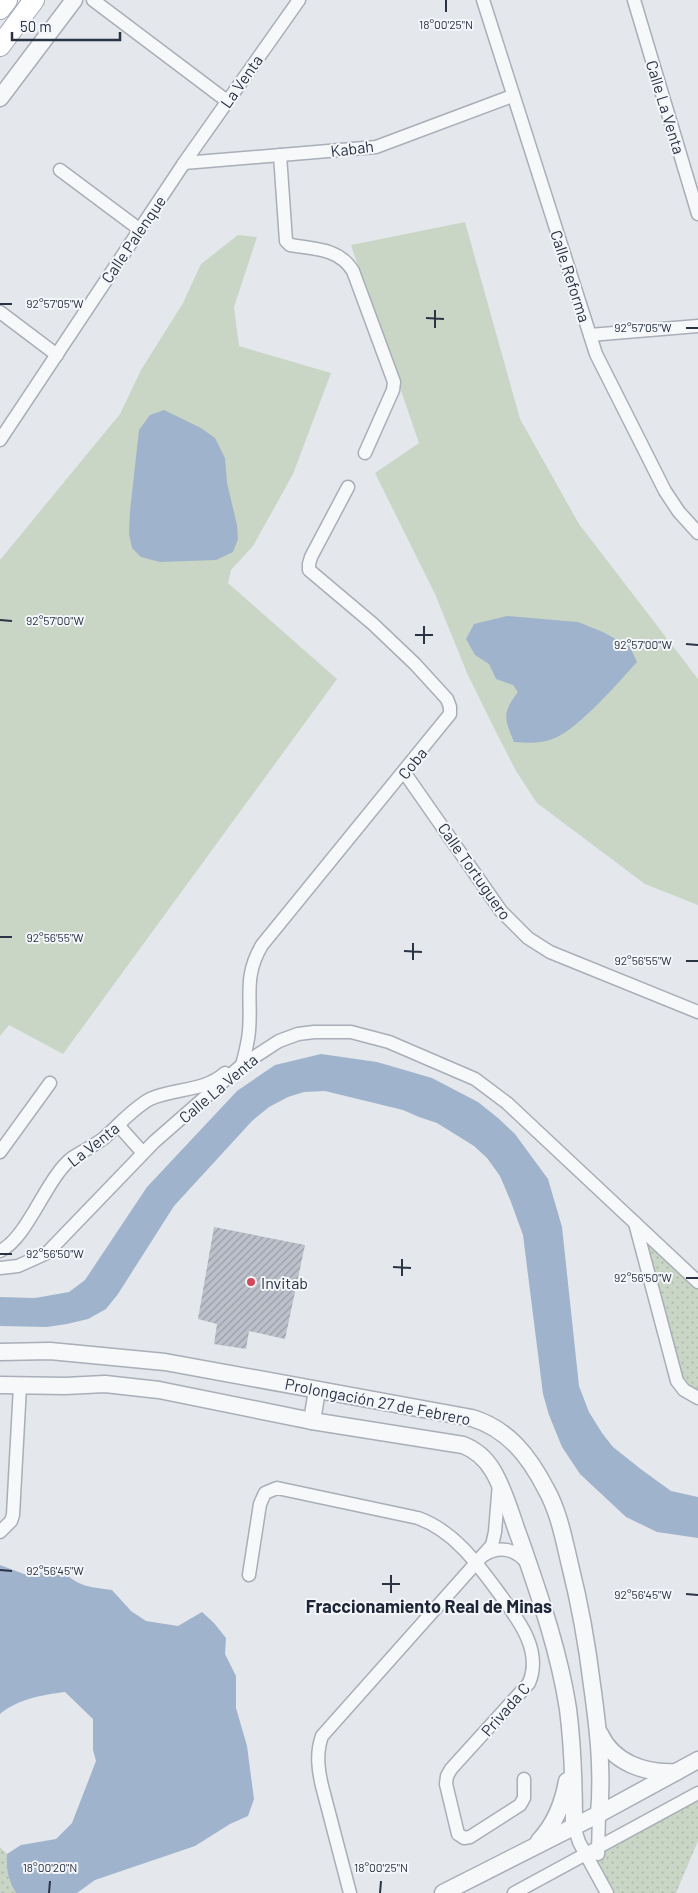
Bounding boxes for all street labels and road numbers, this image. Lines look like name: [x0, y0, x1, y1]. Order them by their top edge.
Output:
street label: La Venta: [216, 51, 266, 111]
street label: Calle La Venta: [643, 58, 689, 156]
street label: Kabah: [329, 136, 375, 160]
street label: Calle Palenque: [97, 192, 169, 286]
street label: Calle Reforma: [547, 227, 595, 325]
street label: Coba: [394, 743, 430, 783]
street label: Calle Tortuguero: [434, 819, 516, 923]
street label: Calle La Venta: [175, 1050, 261, 1126]
street label: La Venta: [63, 1118, 123, 1170]
street label: Prolongación 27 de Febrero: [284, 1374, 472, 1428]
street label: Privada C: [477, 1678, 533, 1740]

